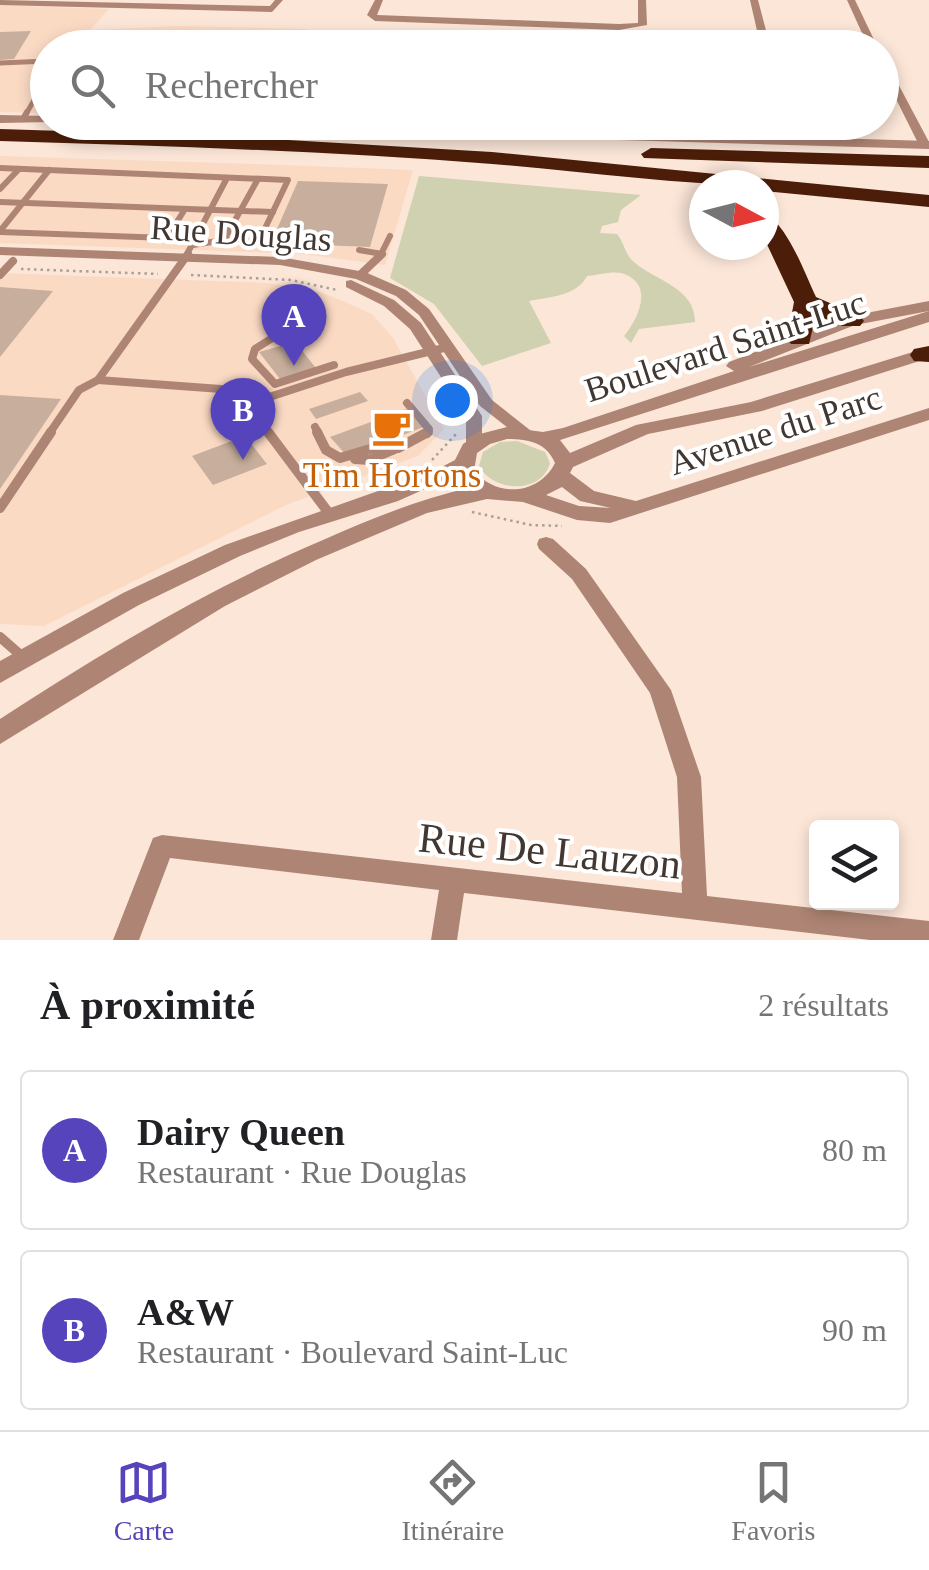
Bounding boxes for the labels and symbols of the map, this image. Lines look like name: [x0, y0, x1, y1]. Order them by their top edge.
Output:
north arrow: [689, 170, 779, 260]
street label: Rue Douglas: [149, 208, 333, 259]
street label: Boulevard Saint-Luc: [580, 283, 870, 410]
pin: A: [262, 284, 326, 366]
your location: [427, 375, 478, 426]
pin: B: [210, 378, 276, 460]
street label: Avenue du Parc: [664, 378, 886, 483]
cafe icon: Tim Hortons: [371, 407, 413, 449]
place label: Tim Hortons: [303, 456, 481, 495]
street label: Rue De Lauzon: [416, 814, 683, 888]

